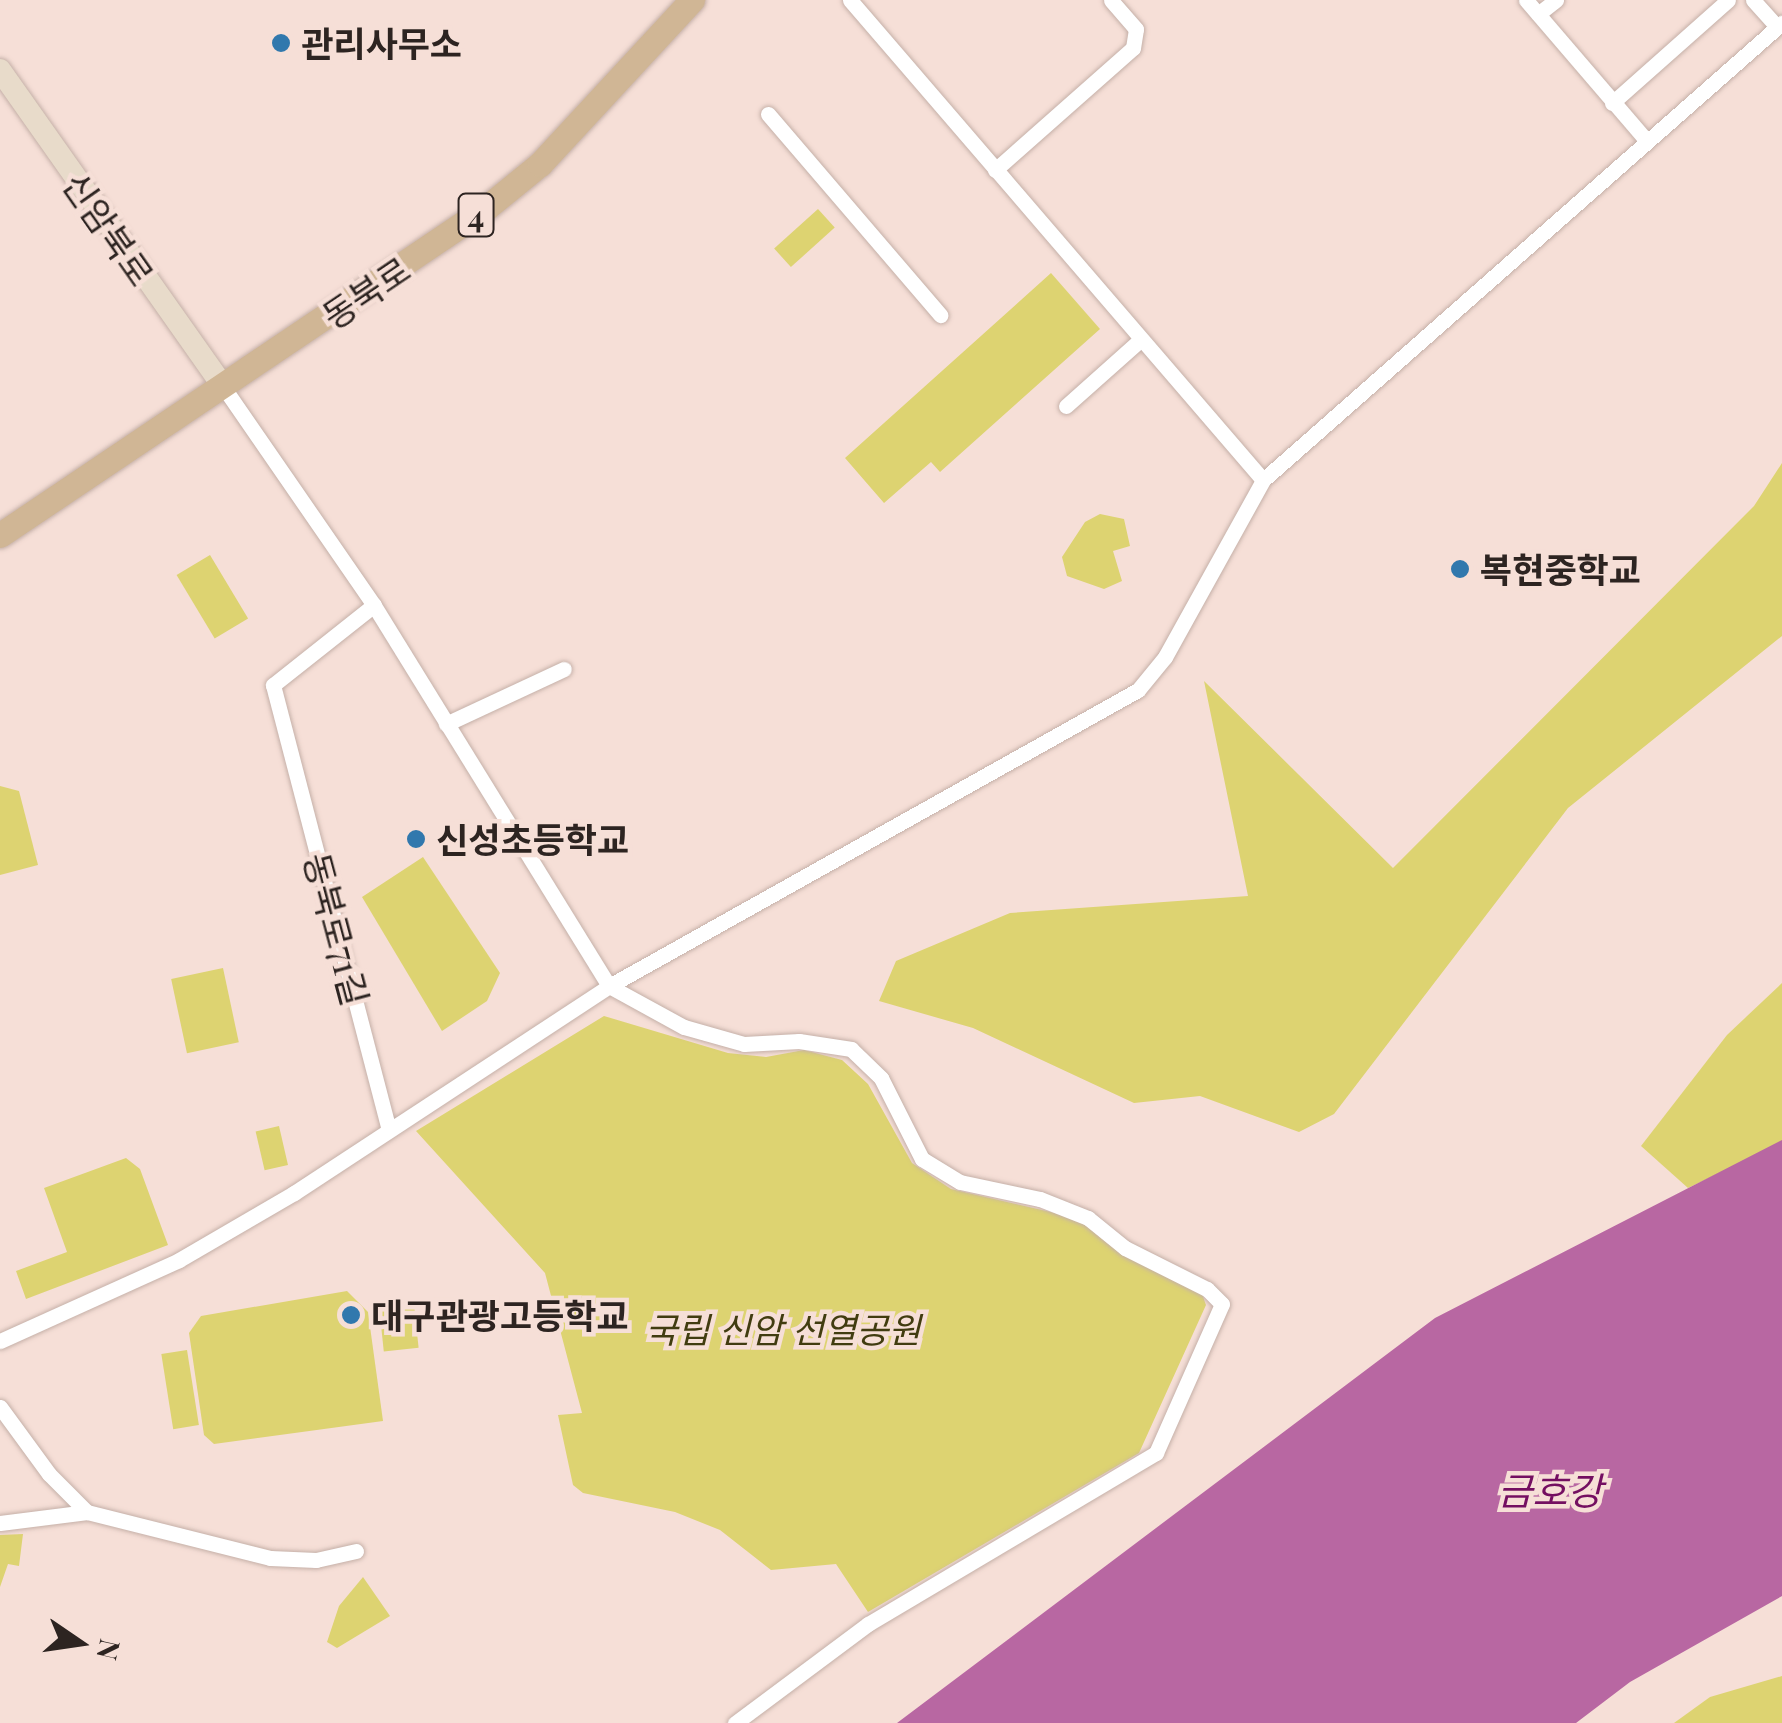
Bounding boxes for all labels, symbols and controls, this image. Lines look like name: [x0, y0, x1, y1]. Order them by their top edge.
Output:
place label: 관리사무소: [301, 22, 462, 64]
marker: 관리사무소: [270, 32, 292, 54]
street label: 신암북로: [55, 164, 163, 294]
road number: 4: [456, 188, 496, 242]
street label: 동북로: [314, 248, 418, 336]
place label: 복현중학교: [1480, 548, 1641, 590]
marker: 복현중학교: [1449, 558, 1471, 580]
place label: 신성초등학교: [436, 818, 629, 860]
marker: 신성초등학교: [405, 828, 427, 850]
street label: 동북로71길: [297, 848, 377, 1010]
place label: 대구관광고등학교: [371, 1294, 629, 1336]
marker: 대구관광고등학교: [340, 1304, 362, 1326]
park label: 국립 신암 선열공원: [645, 1308, 921, 1350]
water label: 금호강: [1498, 1467, 1602, 1513]
north arrow: [30, 1593, 130, 1693]
text: N: [89, 1636, 130, 1664]

